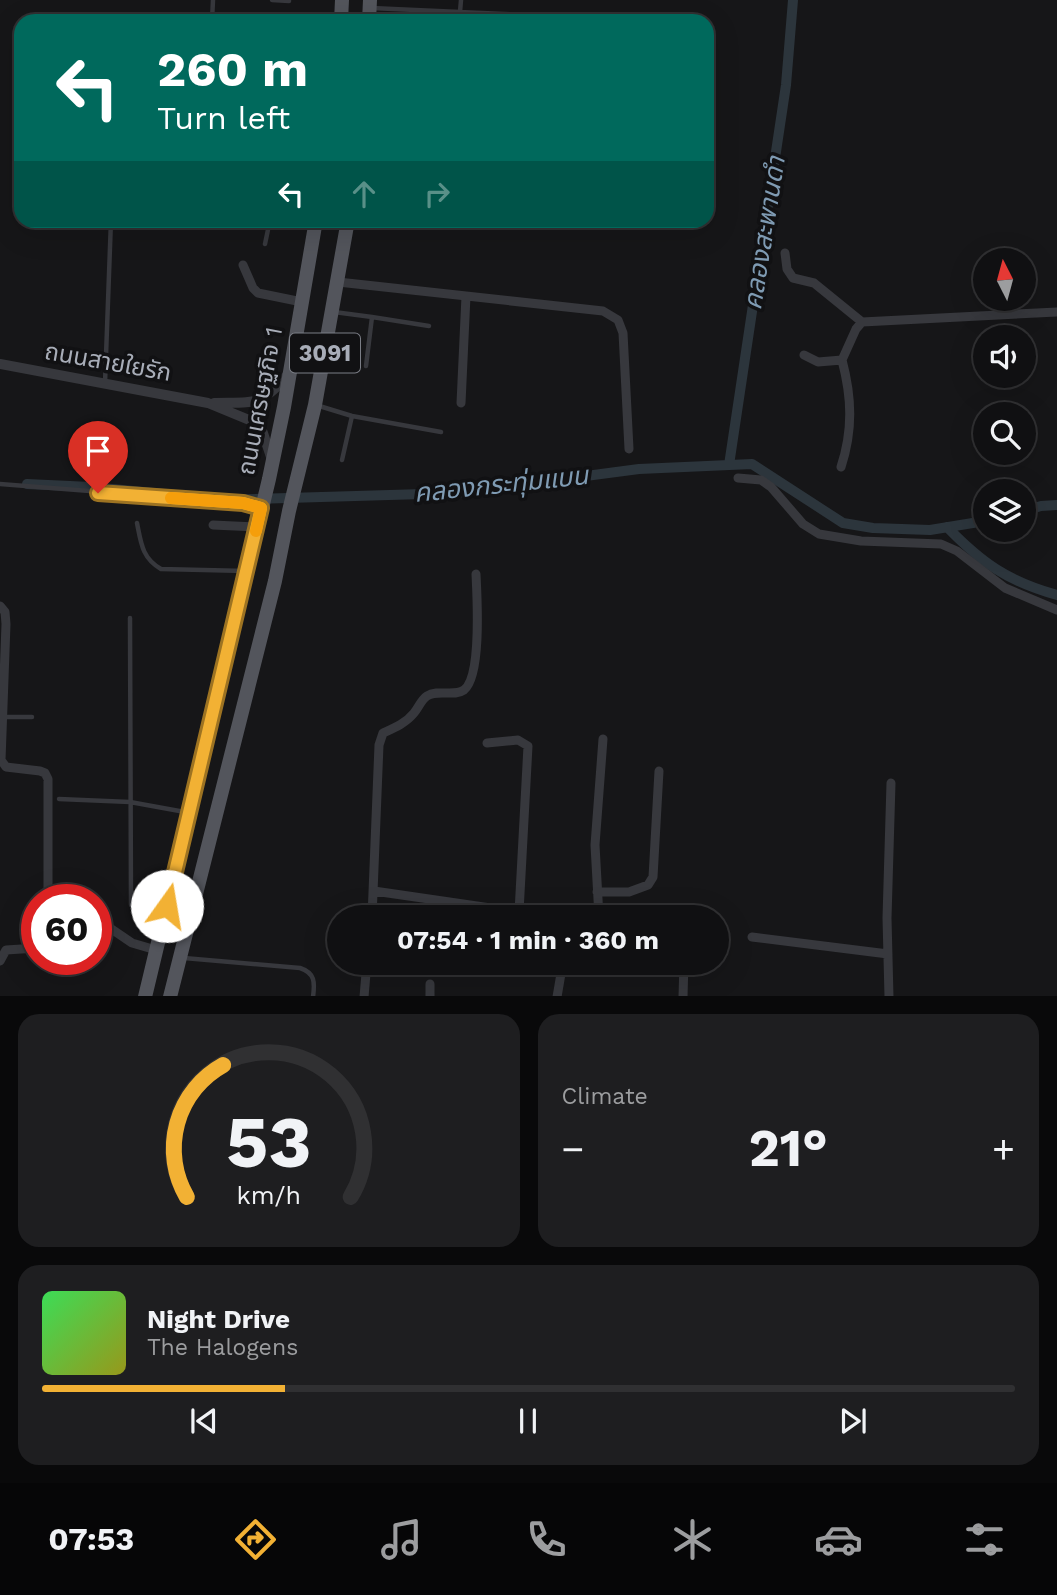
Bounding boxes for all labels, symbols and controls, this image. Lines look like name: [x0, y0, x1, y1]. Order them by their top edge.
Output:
text: 260 m: [157, 40, 308, 98]
icon: left: [42, 42, 133, 133]
text: Turn left: [157, 99, 290, 137]
water label: คลองสะพานดำ: [737, 153, 791, 312]
icon: left: [272, 175, 310, 213]
icon: ahead: [345, 175, 383, 213]
icon: right: [418, 175, 456, 213]
north arrow: [973, 248, 1036, 312]
map controls: [973, 248, 1036, 542]
street label: ถนนเศรษฐกิจ 1: [232, 325, 288, 477]
button: sound: [973, 325, 1036, 388]
road number: 3091: [290, 334, 360, 372]
street label: ถนนสายใยรัก: [42, 337, 174, 387]
button: search: [973, 402, 1036, 465]
pin: [68, 421, 128, 493]
icon: arrive: [79, 432, 117, 470]
water label: คลองกระทุ่มแบน: [413, 460, 592, 509]
button: layers: [973, 479, 1036, 542]
position arrow: [130, 869, 204, 943]
speed limit sign: 60: [21, 884, 112, 975]
text: 07:54 · 1 min · 360 m: [397, 925, 659, 955]
text: Climate: [562, 1083, 648, 1110]
text: 53: [226, 1099, 312, 1185]
text: 21°: [749, 1118, 828, 1179]
text: −: [562, 1127, 584, 1171]
text: +: [992, 1127, 1015, 1171]
text: km/h: [237, 1180, 301, 1209]
text: Night Drive: [147, 1304, 290, 1334]
text: The Halogens: [147, 1334, 298, 1361]
icon: previous: [185, 1402, 223, 1440]
icon: pause: [509, 1402, 547, 1440]
icon: next: [834, 1402, 872, 1440]
icon: directions: [231, 1515, 280, 1564]
icon: music: [377, 1515, 426, 1564]
icon: phone: [522, 1515, 571, 1564]
icon: climate: [668, 1515, 717, 1564]
icon: car: [814, 1515, 863, 1564]
icon: filters: [960, 1515, 1009, 1564]
text: 07:53: [48, 1520, 134, 1558]

